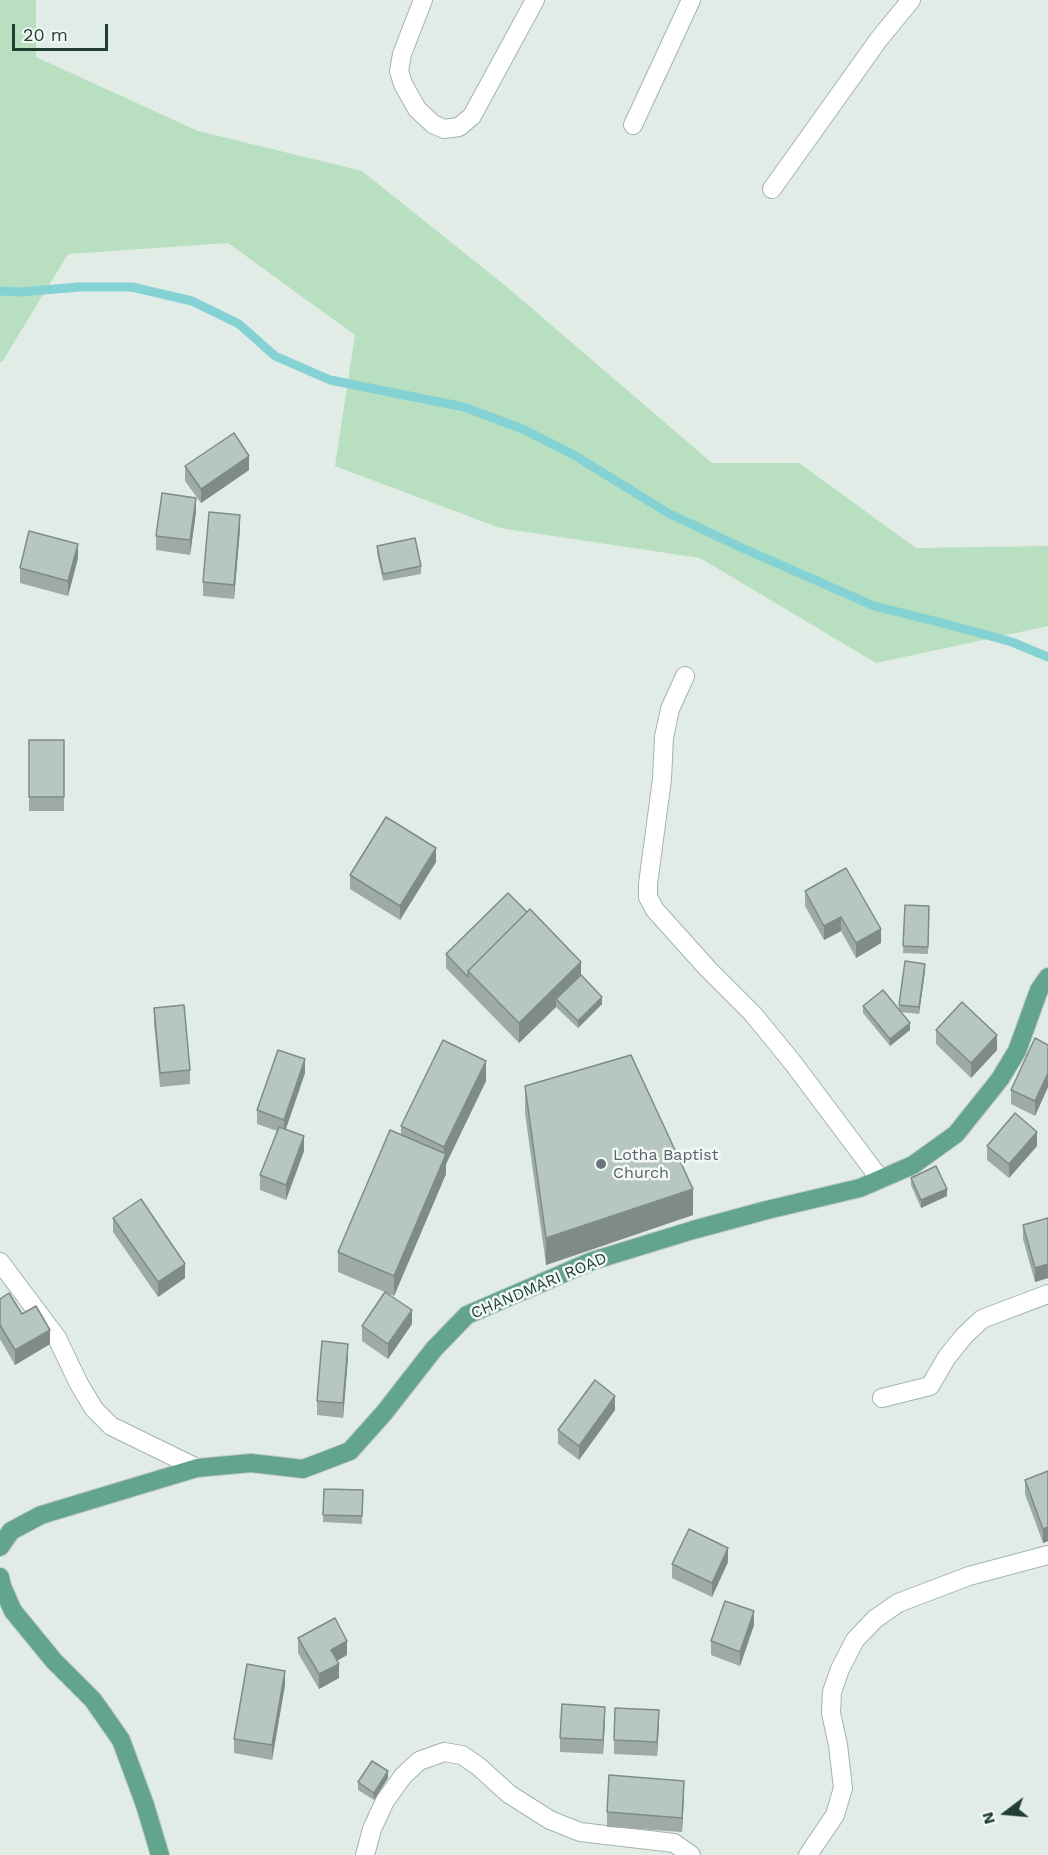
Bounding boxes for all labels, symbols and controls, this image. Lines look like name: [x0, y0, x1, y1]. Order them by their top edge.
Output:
scale bar: [15, 12, 111, 50]
text: 20 m: [23, 24, 68, 45]
place label: Lotha Baptist Church: [613, 1145, 718, 1183]
marker: Lotha Baptist Church: [594, 1157, 608, 1171]
street label: CHANDMARI ROAD: [468, 1249, 610, 1323]
north arrow: [976, 1783, 1036, 1843]
text: N: [977, 1810, 999, 1826]

